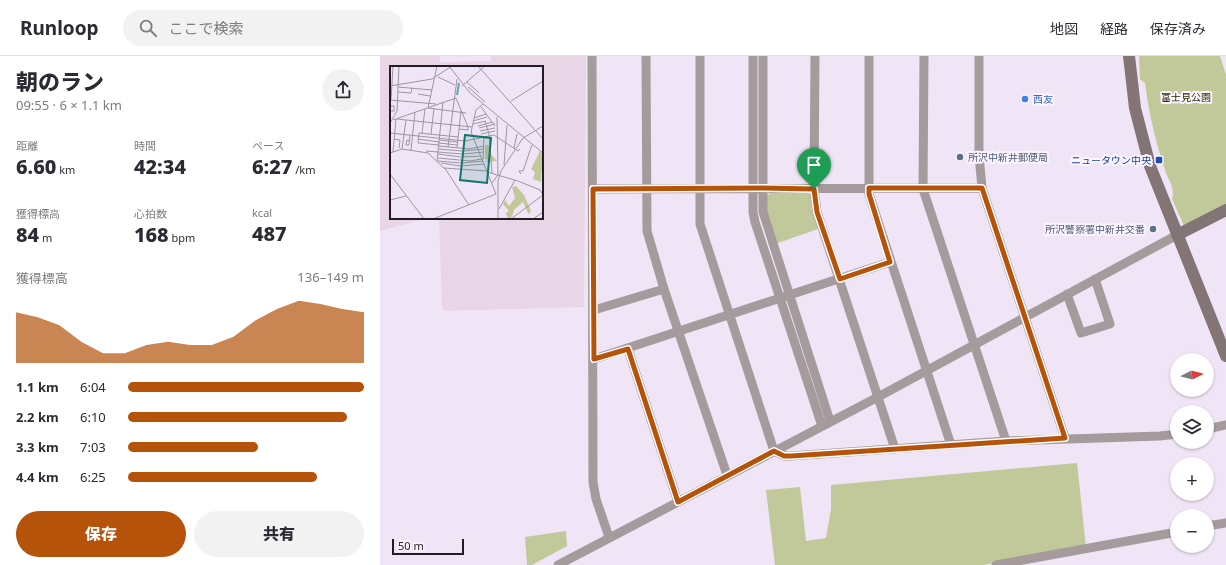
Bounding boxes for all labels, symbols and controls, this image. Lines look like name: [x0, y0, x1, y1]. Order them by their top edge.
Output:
search box: [123, 10, 403, 46]
text: Runloop: [20, 15, 99, 41]
icon: search: [137, 17, 159, 39]
text: ここで検索: [169, 18, 244, 38]
text: 地図: [1050, 19, 1078, 38]
text: 経路: [1100, 19, 1128, 38]
text: 保存済み: [1150, 19, 1206, 38]
text: 朝のラン: [16, 66, 104, 96]
inset map: [390, 66, 543, 219]
button: share: [322, 69, 364, 111]
park label: 富士見公園: [1161, 90, 1211, 104]
place label: 西友: [1033, 92, 1053, 106]
marker: 西友: [1020, 94, 1030, 104]
text: 09:55 · 6 × 1.1 km: [16, 96, 122, 114]
text: 距離: [16, 138, 38, 153]
text: 時間: [134, 138, 156, 153]
text: ペース: [252, 138, 284, 153]
pin: [797, 148, 831, 189]
place label: 所沢中新井郵便局: [968, 150, 1048, 164]
marker: 所沢中新井郵便局: [955, 152, 965, 162]
text: 6.60: [16, 153, 56, 180]
text: 42:34: [134, 153, 186, 180]
text: 6:27: [252, 153, 292, 180]
place label: ニュータウン中央: [1071, 153, 1152, 167]
icon: arrive: [803, 154, 825, 176]
marker: ニュータウン中央: [1154, 155, 1164, 165]
text: km: [56, 162, 75, 177]
text: /km: [292, 162, 316, 177]
text: kcal: [252, 205, 272, 220]
text: 獲得標高: [16, 206, 60, 221]
text: 心拍数: [134, 206, 167, 221]
text: 487: [252, 220, 287, 247]
text: 84: [16, 221, 39, 248]
text: 168: [134, 221, 169, 248]
place label: 所沢警察署中新井交番: [1045, 222, 1145, 236]
marker: 所沢警察署中新井交番: [1148, 224, 1158, 234]
text: m: [39, 230, 52, 245]
text: bpm: [169, 230, 195, 245]
text: 136–149 m: [297, 268, 364, 286]
text: 獲得標高: [16, 269, 68, 287]
north arrow: [1170, 353, 1214, 397]
map controls: [1170, 353, 1214, 553]
text: 1.1 km: [16, 378, 59, 396]
text: 6:04: [80, 378, 106, 396]
button: layers: [1170, 405, 1214, 449]
text: 2.2 km: [16, 408, 59, 426]
text: 6:10: [80, 408, 106, 426]
text: 3.3 km: [16, 438, 59, 456]
text: 7:03: [80, 438, 106, 456]
button: +: [1170, 457, 1214, 501]
text: 4.4 km: [16, 468, 59, 486]
text: 6:25: [80, 468, 106, 486]
button: −: [1170, 509, 1214, 553]
button: 保存: [16, 511, 186, 557]
button: 共有: [194, 511, 364, 557]
scale bar: [392, 537, 464, 556]
text: 50 m: [398, 538, 424, 553]

